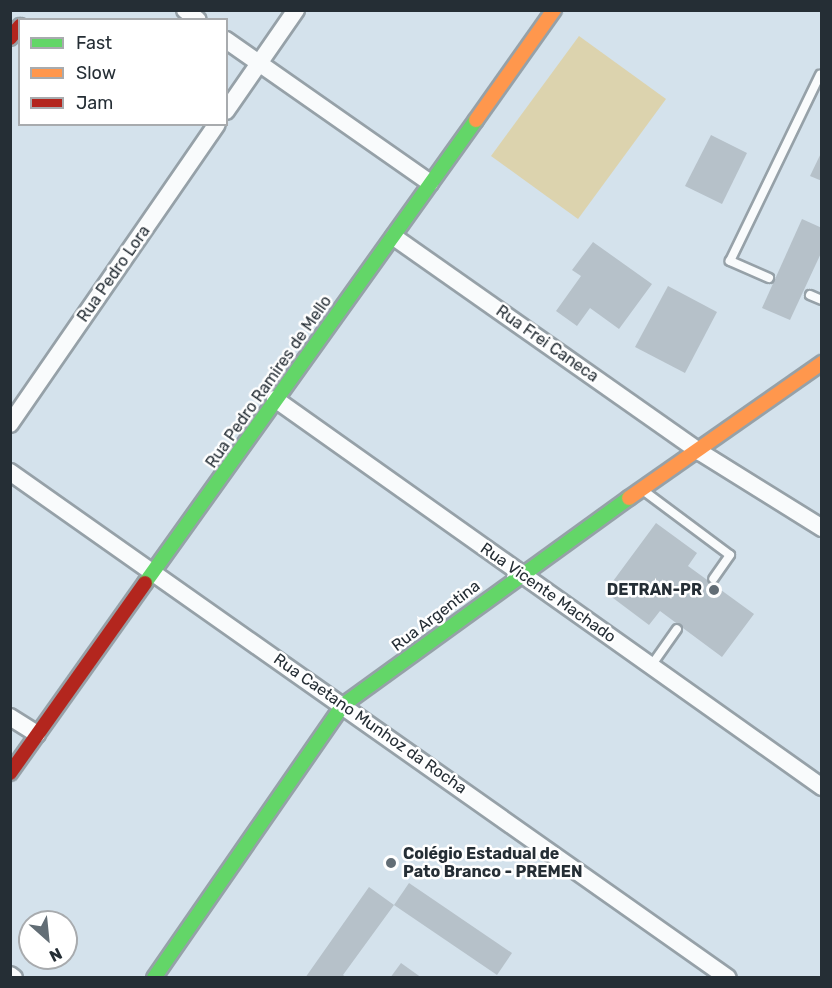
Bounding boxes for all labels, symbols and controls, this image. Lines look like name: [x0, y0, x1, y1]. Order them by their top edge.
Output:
legend: [18, 18, 228, 126]
text: Fast: [76, 32, 112, 54]
text: Slow: [76, 62, 116, 84]
text: Jam: [76, 92, 113, 114]
street label: Rua Pedro Lora: [74, 222, 154, 326]
street label: Rua Pedro Ramires de Mello: [202, 292, 336, 472]
street label: Rua Frei Caneca: [492, 302, 602, 386]
street label: Rua Vicente Machado: [476, 539, 620, 647]
street label: Rua Argentina: [388, 576, 484, 656]
place label: DETRAN-PR: [607, 580, 702, 600]
marker: DETRAN-PR: [707, 583, 721, 597]
street label: Rua Caetano Munhoz da Rocha: [270, 650, 470, 798]
place label: Colégio Estadual de Pato Branco - PREMEN: [403, 844, 583, 882]
marker: Colégio Estadual de Pato Branco - PREMEN: [384, 856, 398, 870]
north arrow: [18, 910, 78, 970]
text: N: [46, 944, 65, 966]

